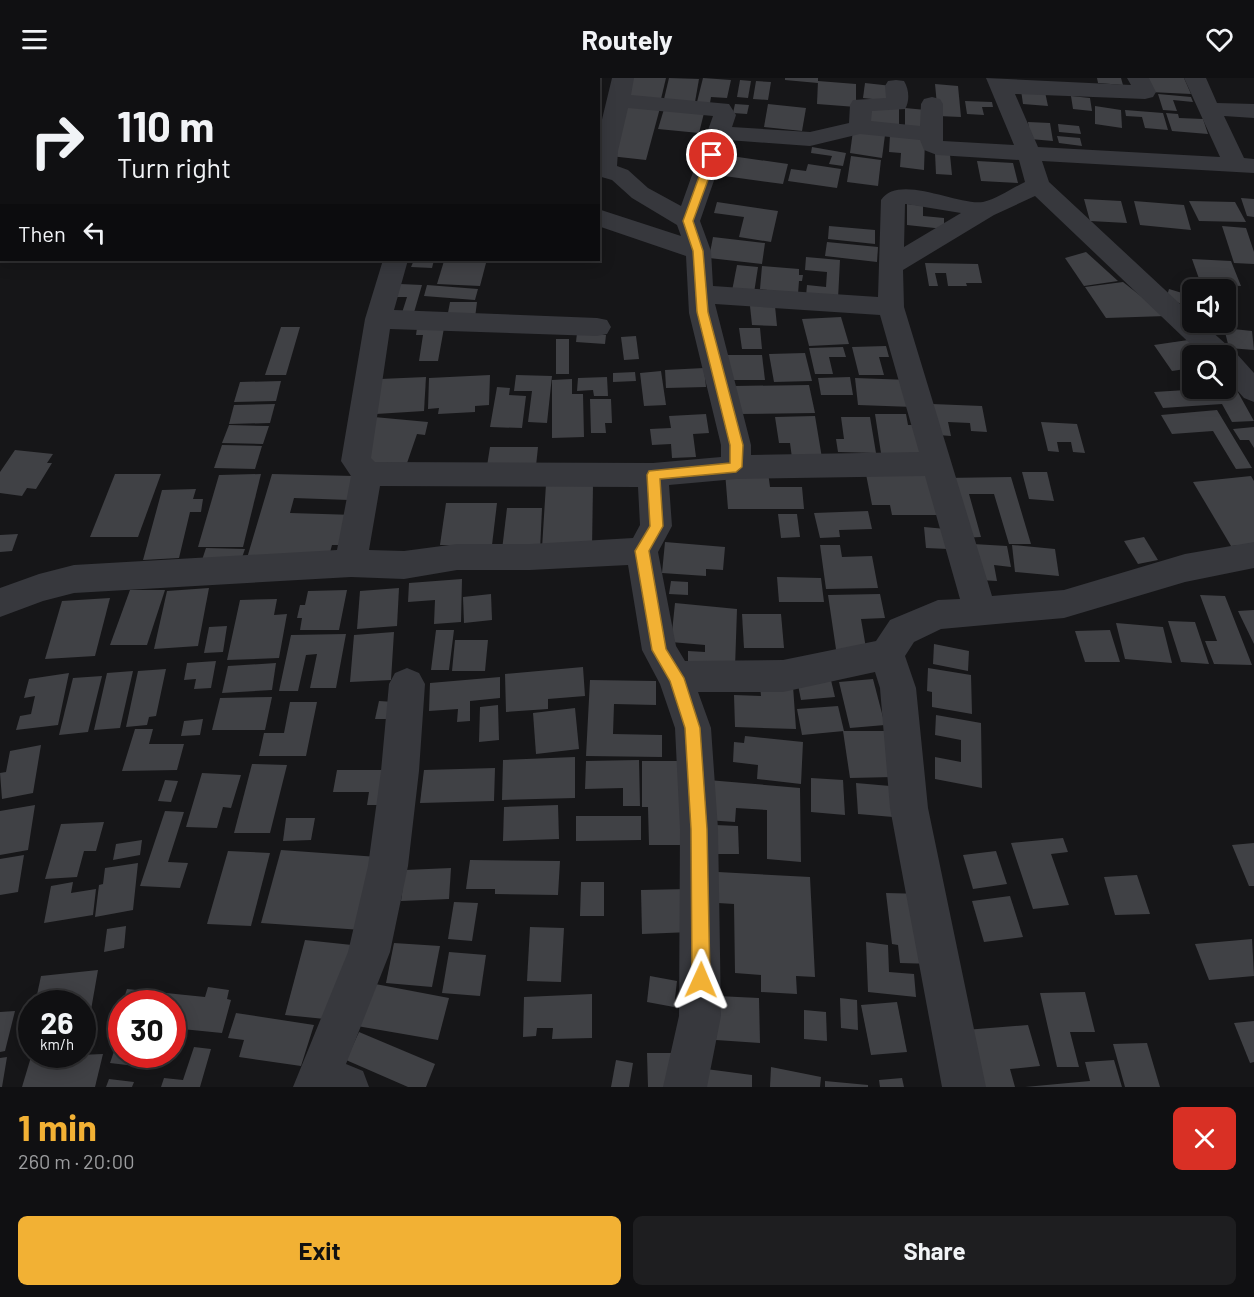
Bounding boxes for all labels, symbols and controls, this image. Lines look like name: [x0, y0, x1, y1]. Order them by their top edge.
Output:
icon: menu: [18, 23, 51, 56]
text: Routely: [581, 23, 673, 55]
icon: heart: [1203, 23, 1236, 56]
text: 110 m: [117, 100, 214, 150]
icon: right: [18, 102, 96, 180]
pin: [686, 129, 737, 180]
icon: arrive: [695, 138, 728, 171]
text: Turn right: [117, 151, 231, 183]
icon: left: [78, 216, 111, 249]
text: Then: [18, 220, 66, 246]
map controls: [1182, 279, 1236, 399]
button: sound: [1182, 279, 1236, 333]
button: search: [1182, 345, 1236, 399]
position arrow: [669, 948, 733, 1012]
speed limit sign: 30: [108, 990, 186, 1068]
text: 26: [41, 1004, 73, 1040]
text: km/h: [40, 1035, 74, 1053]
text: 1 min: [18, 1105, 97, 1148]
button: close: [1173, 1107, 1236, 1170]
text: 260 m · 20:00: [18, 1149, 134, 1173]
button: Exit: [18, 1216, 621, 1285]
button: Share: [633, 1216, 1236, 1285]

